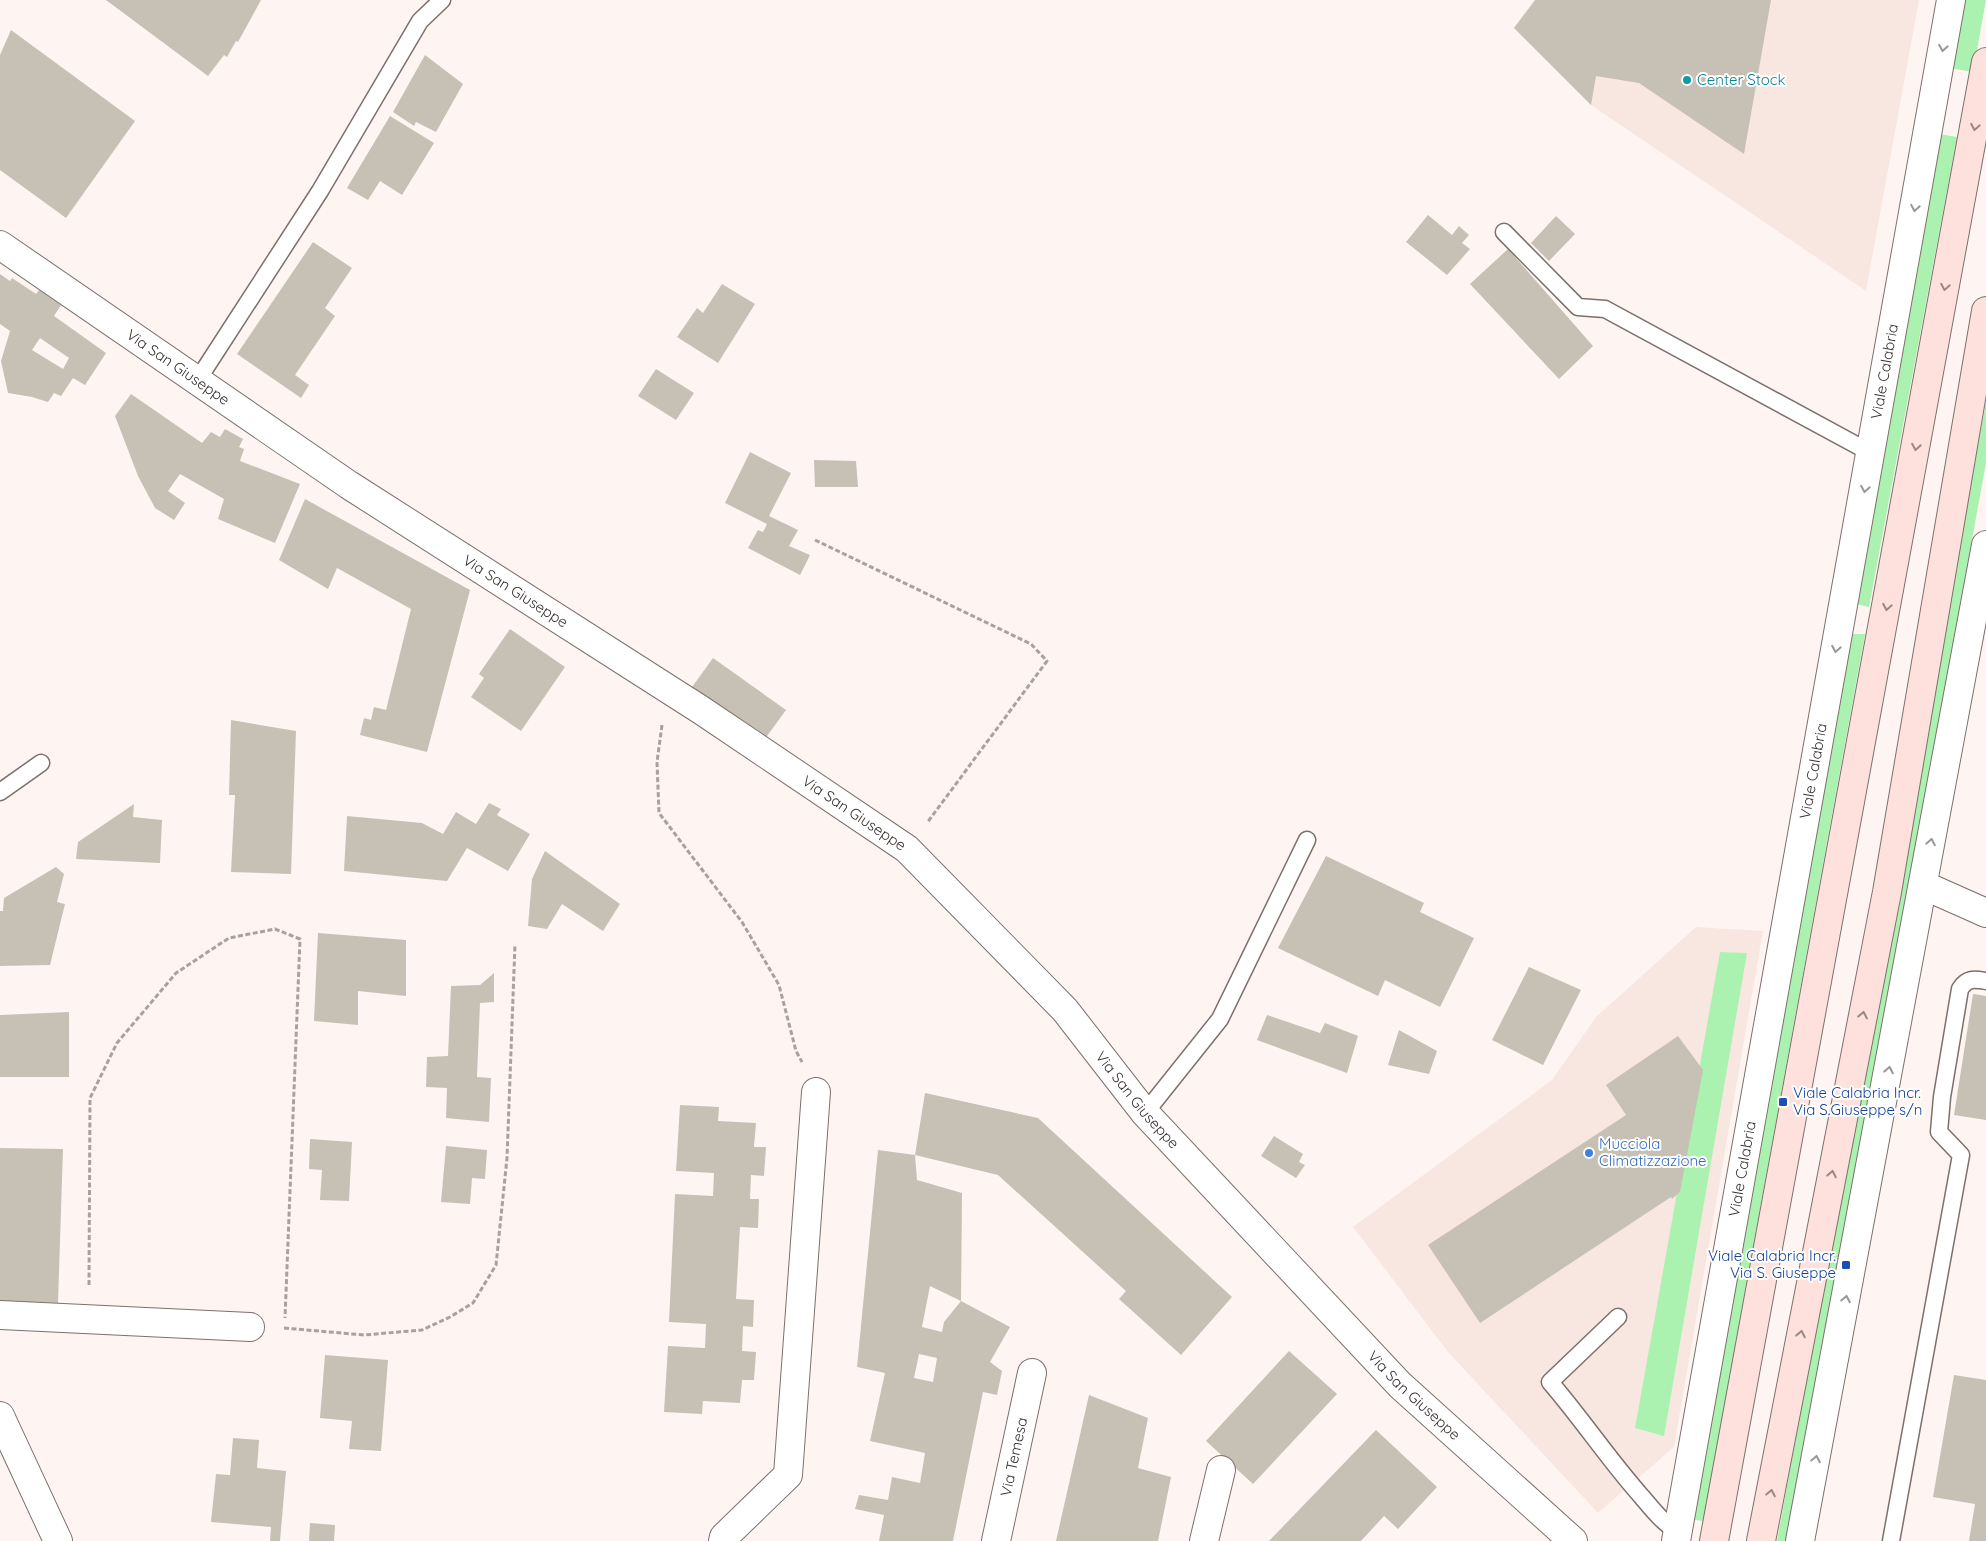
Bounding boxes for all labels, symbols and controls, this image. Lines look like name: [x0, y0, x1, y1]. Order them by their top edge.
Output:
one-way arrow: [1938, 44, 1948, 52]
place label: Center Stock: [1697, 70, 1786, 89]
marker: Center Stock: [1681, 74, 1693, 86]
one-way arrow: [1970, 123, 1980, 132]
one-way arrow: [1910, 204, 1920, 212]
one-way arrow: [1941, 283, 1951, 291]
street label: Viale Calabria: [1866, 322, 1902, 421]
street label: Via San Giuseppe: [123, 325, 234, 409]
one-way arrow: [1911, 442, 1922, 451]
one-way arrow: [1860, 484, 1870, 493]
street label: Via San Giuseppe: [459, 550, 572, 632]
one-way arrow: [1882, 602, 1892, 611]
one-way arrow: [1832, 644, 1842, 653]
street label: Viale Calabria: [1795, 722, 1831, 820]
street label: Via San Giuseppe: [799, 771, 910, 855]
one-way arrow: [1926, 838, 1936, 846]
one-way arrow: [1858, 1010, 1868, 1019]
street label: Via San Giuseppe: [1092, 1047, 1184, 1153]
one-way arrow: [1883, 1066, 1893, 1075]
place label: Viale Calabria Incr. Via S.Giuseppe s/n: [1793, 1083, 1922, 1119]
marker: Viale Calabria Incr. Via S.Giuseppe s/n: [1777, 1096, 1789, 1108]
street label: Viale Calabria: [1724, 1119, 1760, 1218]
place label: Mucciola Climatizzazione: [1599, 1134, 1707, 1170]
marker: Mucciola Climatizzazione: [1583, 1147, 1595, 1159]
one-way arrow: [1827, 1170, 1837, 1178]
place label: Viale Calabria Incr. Via S. Giuseppe: [1708, 1246, 1836, 1282]
marker: Viale Calabria Incr. Via S. Giuseppe: [1840, 1259, 1852, 1271]
one-way arrow: [1840, 1295, 1850, 1303]
one-way arrow: [1796, 1329, 1806, 1338]
street label: Via San Giuseppe: [1364, 1347, 1465, 1444]
street label: Via Temesa: [996, 1415, 1031, 1498]
one-way arrow: [1810, 1454, 1820, 1463]
one-way arrow: [1765, 1489, 1775, 1498]

